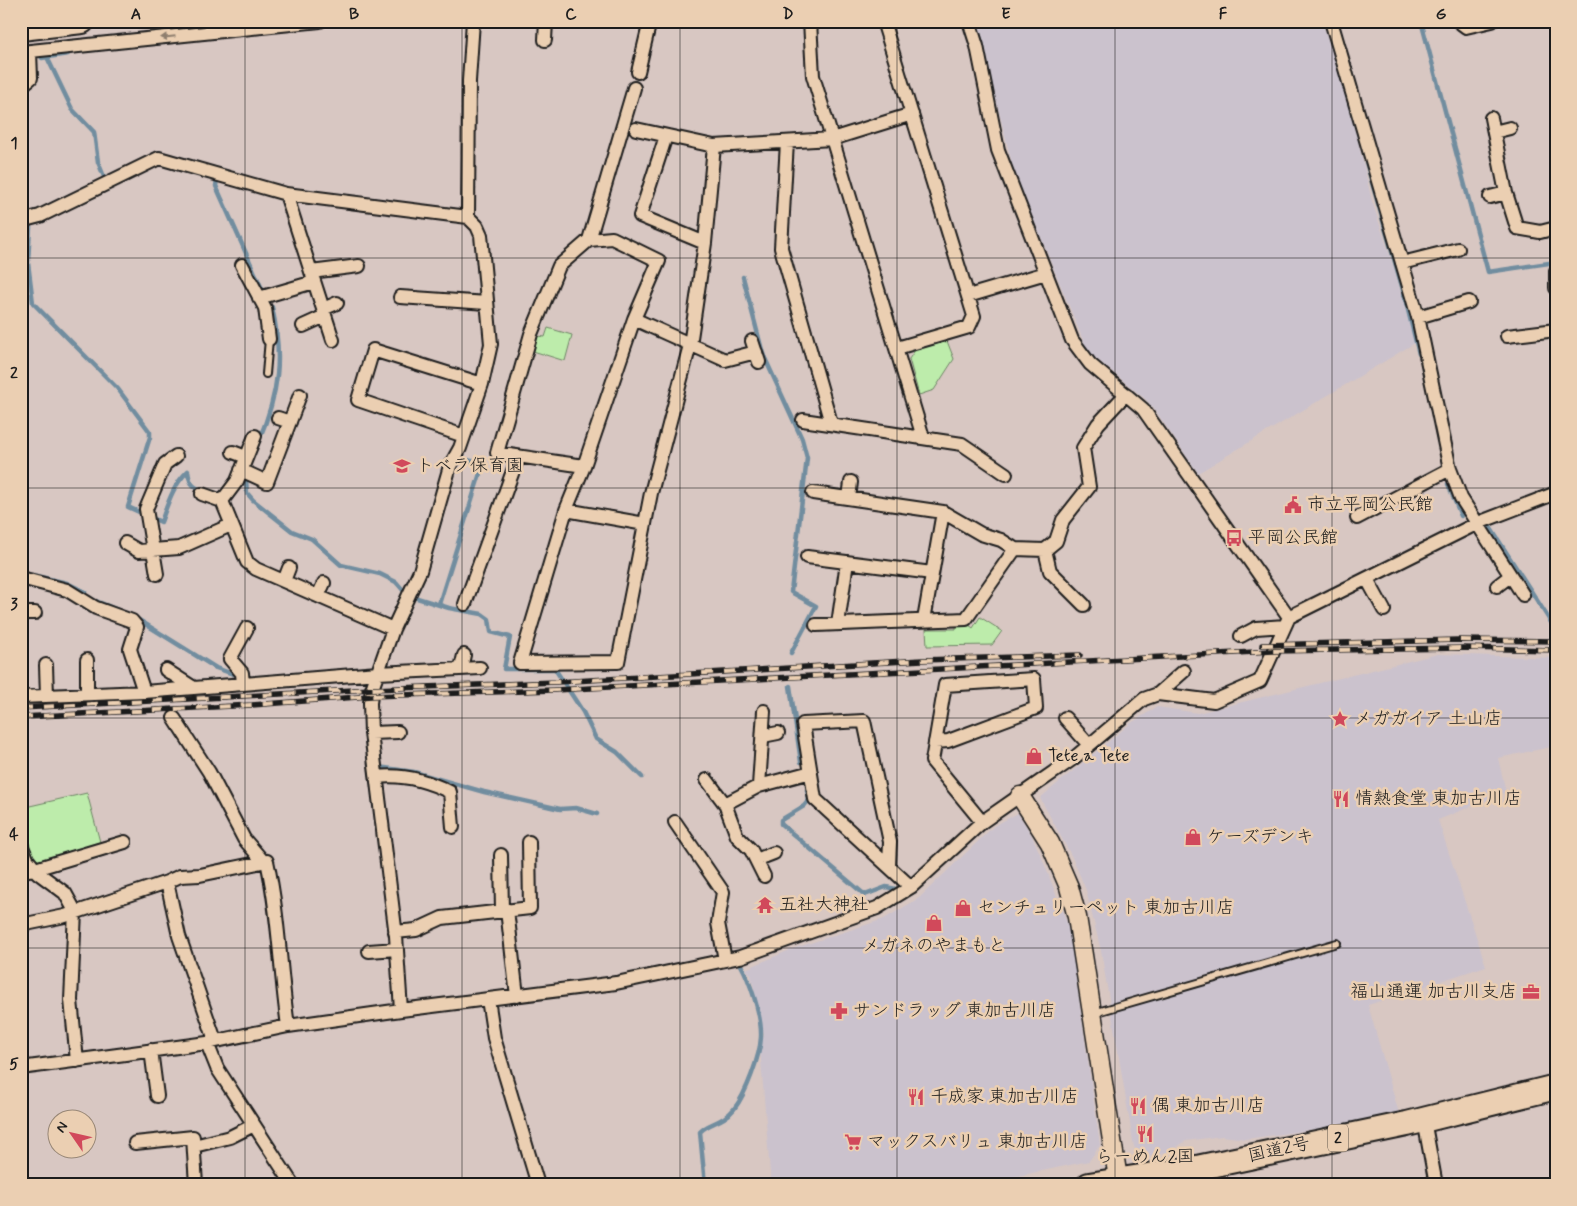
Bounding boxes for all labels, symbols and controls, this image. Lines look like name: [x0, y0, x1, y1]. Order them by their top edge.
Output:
text: A: [131, 4, 141, 25]
text: B: [349, 4, 359, 25]
text: C: [565, 4, 577, 25]
text: D: [782, 4, 794, 25]
text: E: [1001, 4, 1011, 25]
text: F: [1219, 4, 1228, 25]
text: G: [1436, 4, 1447, 25]
one-way arrow: [159, 33, 175, 41]
text: 1: [10, 133, 18, 154]
text: 2: [10, 363, 18, 384]
place label: トベラ保育園: [416, 454, 524, 478]
school or university icon: トベラ保育園: [392, 456, 412, 476]
place label: 市立平岡公民館: [1307, 493, 1433, 517]
public building icon: 市立平岡公民館: [1283, 495, 1303, 515]
place label: 平岡公民館: [1248, 526, 1338, 550]
bus stop icon: 平岡公民館: [1224, 528, 1244, 548]
text: 3: [10, 594, 18, 615]
place label: メガガイア 土山店: [1354, 707, 1502, 731]
place icon: メガガイア 土山店: [1330, 709, 1350, 729]
place label: Tete a Tete: [1048, 744, 1130, 768]
shop icon: Tete a Tete: [1024, 746, 1044, 766]
place label: 情熱食堂 東加古川店: [1355, 787, 1522, 811]
restaurant icon: 情熱食堂 東加古川店: [1331, 789, 1351, 809]
text: 4: [9, 824, 19, 845]
place label: ケーズデンキ: [1207, 825, 1314, 849]
shop icon: ケーズデンキ: [1183, 827, 1203, 847]
place label: 五社大神社: [779, 893, 869, 917]
temple icon: 五社大神社: [755, 895, 775, 915]
place label: センチュリーペット 東加古川店: [977, 896, 1234, 920]
shop icon: センチュリーペット 東加古川店: [953, 898, 973, 918]
shop icon: メガネのやまもと: [924, 913, 944, 933]
place label: メガネのやまもと: [862, 934, 1006, 958]
place label: 福山通運 加古川支店: [1350, 980, 1517, 1004]
office icon: 福山通運 加古川支店: [1521, 982, 1541, 1002]
place label: サンドラッグ 東加古川店: [853, 999, 1056, 1023]
pharmacy icon: サンドラッグ 東加古川店: [829, 1001, 849, 1021]
text: 5: [9, 1054, 19, 1075]
place label: 千成家 東加古川店: [930, 1085, 1079, 1109]
restaurant icon: 千成家 東加古川店: [906, 1087, 926, 1107]
place label: 偶 東加古川店: [1152, 1094, 1265, 1118]
restaurant icon: 偶 東加古川店: [1128, 1096, 1148, 1116]
north arrow: [48, 1108, 98, 1158]
text: N: [52, 1118, 72, 1136]
restaurant icon: らーめん2国: [1135, 1124, 1155, 1144]
road number: 2: [1328, 1124, 1348, 1152]
place label: マックスバリュ 東加古川店: [867, 1130, 1088, 1154]
supermarket icon: マックスバリュ 東加古川店: [843, 1132, 863, 1152]
street label: 国道2号: [1246, 1132, 1312, 1168]
place label: らーめん2国: [1096, 1145, 1194, 1169]

